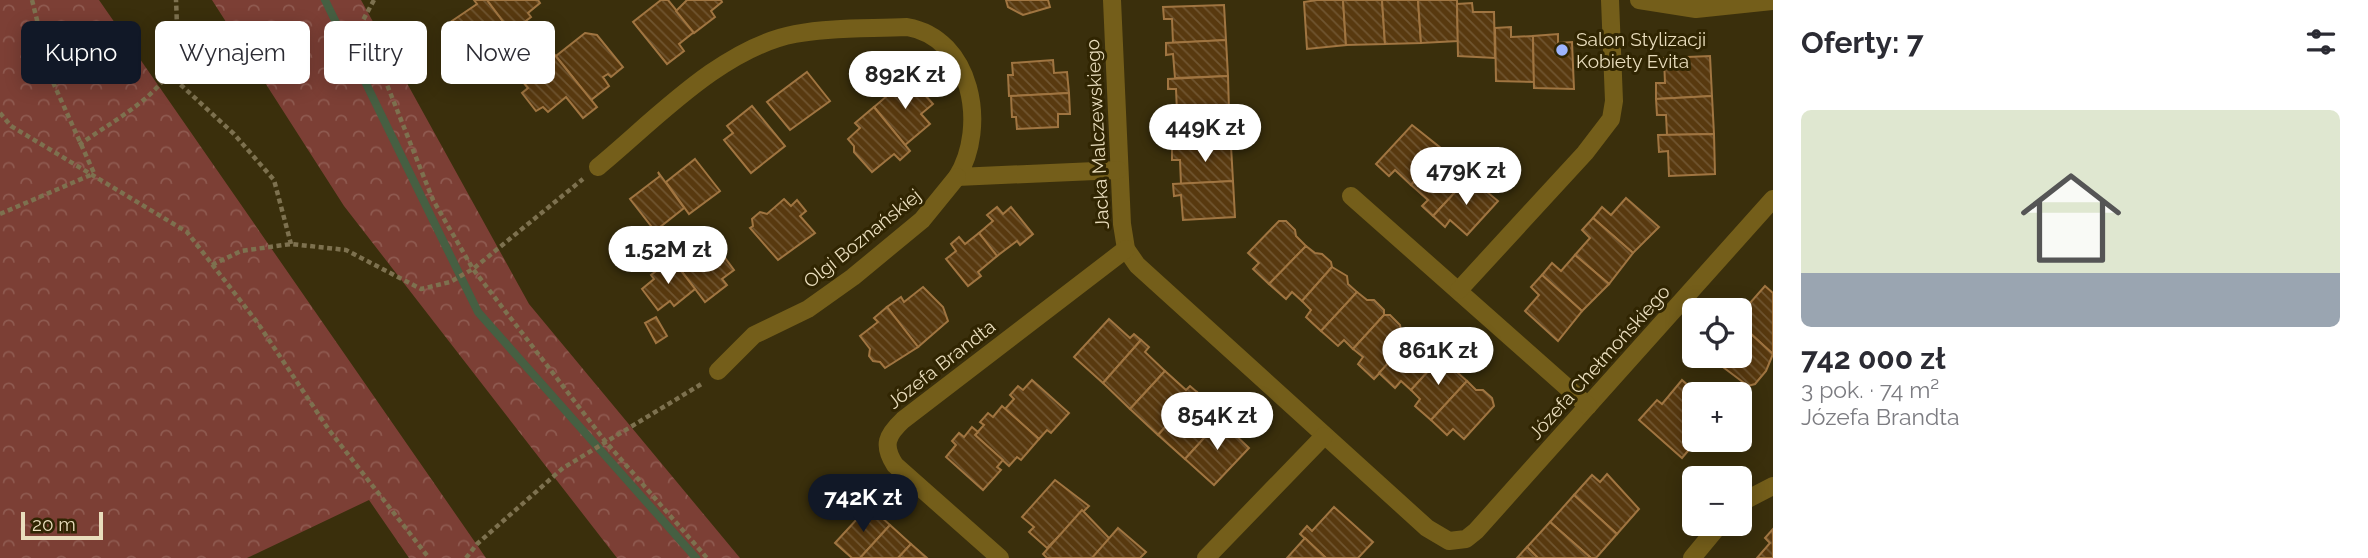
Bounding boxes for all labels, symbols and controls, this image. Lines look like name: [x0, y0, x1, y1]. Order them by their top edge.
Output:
chip: Kupno: [21, 21, 141, 84]
chip: Wynajem: [155, 21, 310, 84]
chip: Filtry: [324, 21, 427, 84]
chip: Nowe: [441, 21, 555, 84]
icon: filters: [2302, 23, 2340, 61]
text: Oferty: 7: [1801, 25, 1924, 60]
place label: Salon Stylizacji Kobiety Evita: [1576, 28, 1706, 72]
street label: Jacka Malczewskiego: [1081, 38, 1113, 230]
marker: Salon Stylizacji Kobiety Evita: [1554, 42, 1570, 58]
pin: 892K zł: [840, 52, 970, 111]
text: 892K zł: [865, 60, 945, 87]
pin: 449K zł: [1140, 104, 1270, 164]
text: 449K zł: [1165, 113, 1245, 140]
pin: 479K zł: [1401, 148, 1531, 207]
icon: home: [2008, 155, 2134, 281]
text: 479K zł: [1426, 156, 1506, 183]
street label: Olgi Boznańskiej: [799, 184, 925, 292]
pin: 1.52M zł: [596, 226, 740, 286]
text: 1.52M zł: [625, 235, 711, 262]
street label: Józefa Chełmońskiego: [1524, 280, 1674, 444]
map controls: [1682, 298, 1752, 536]
button: locate: [1682, 298, 1752, 368]
street label: Józefa Brandta: [883, 315, 999, 413]
pin: 861K zł: [1373, 328, 1503, 387]
text: 861K zł: [1398, 336, 1478, 363]
text: 742 000 zł: [1801, 341, 1945, 376]
text: 3 pok. · 74 m²: [1801, 376, 1939, 403]
button: +: [1682, 382, 1752, 452]
pin: 854K zł: [1152, 392, 1282, 452]
text: 854K zł: [1177, 401, 1257, 428]
text: Józefa Brandta: [1801, 403, 1960, 430]
button: −: [1682, 466, 1752, 536]
pin: 742K zł: [798, 475, 928, 534]
text: 742K zł: [824, 483, 902, 510]
scale bar: [21, 509, 103, 541]
text: 20 m: [32, 513, 76, 535]

